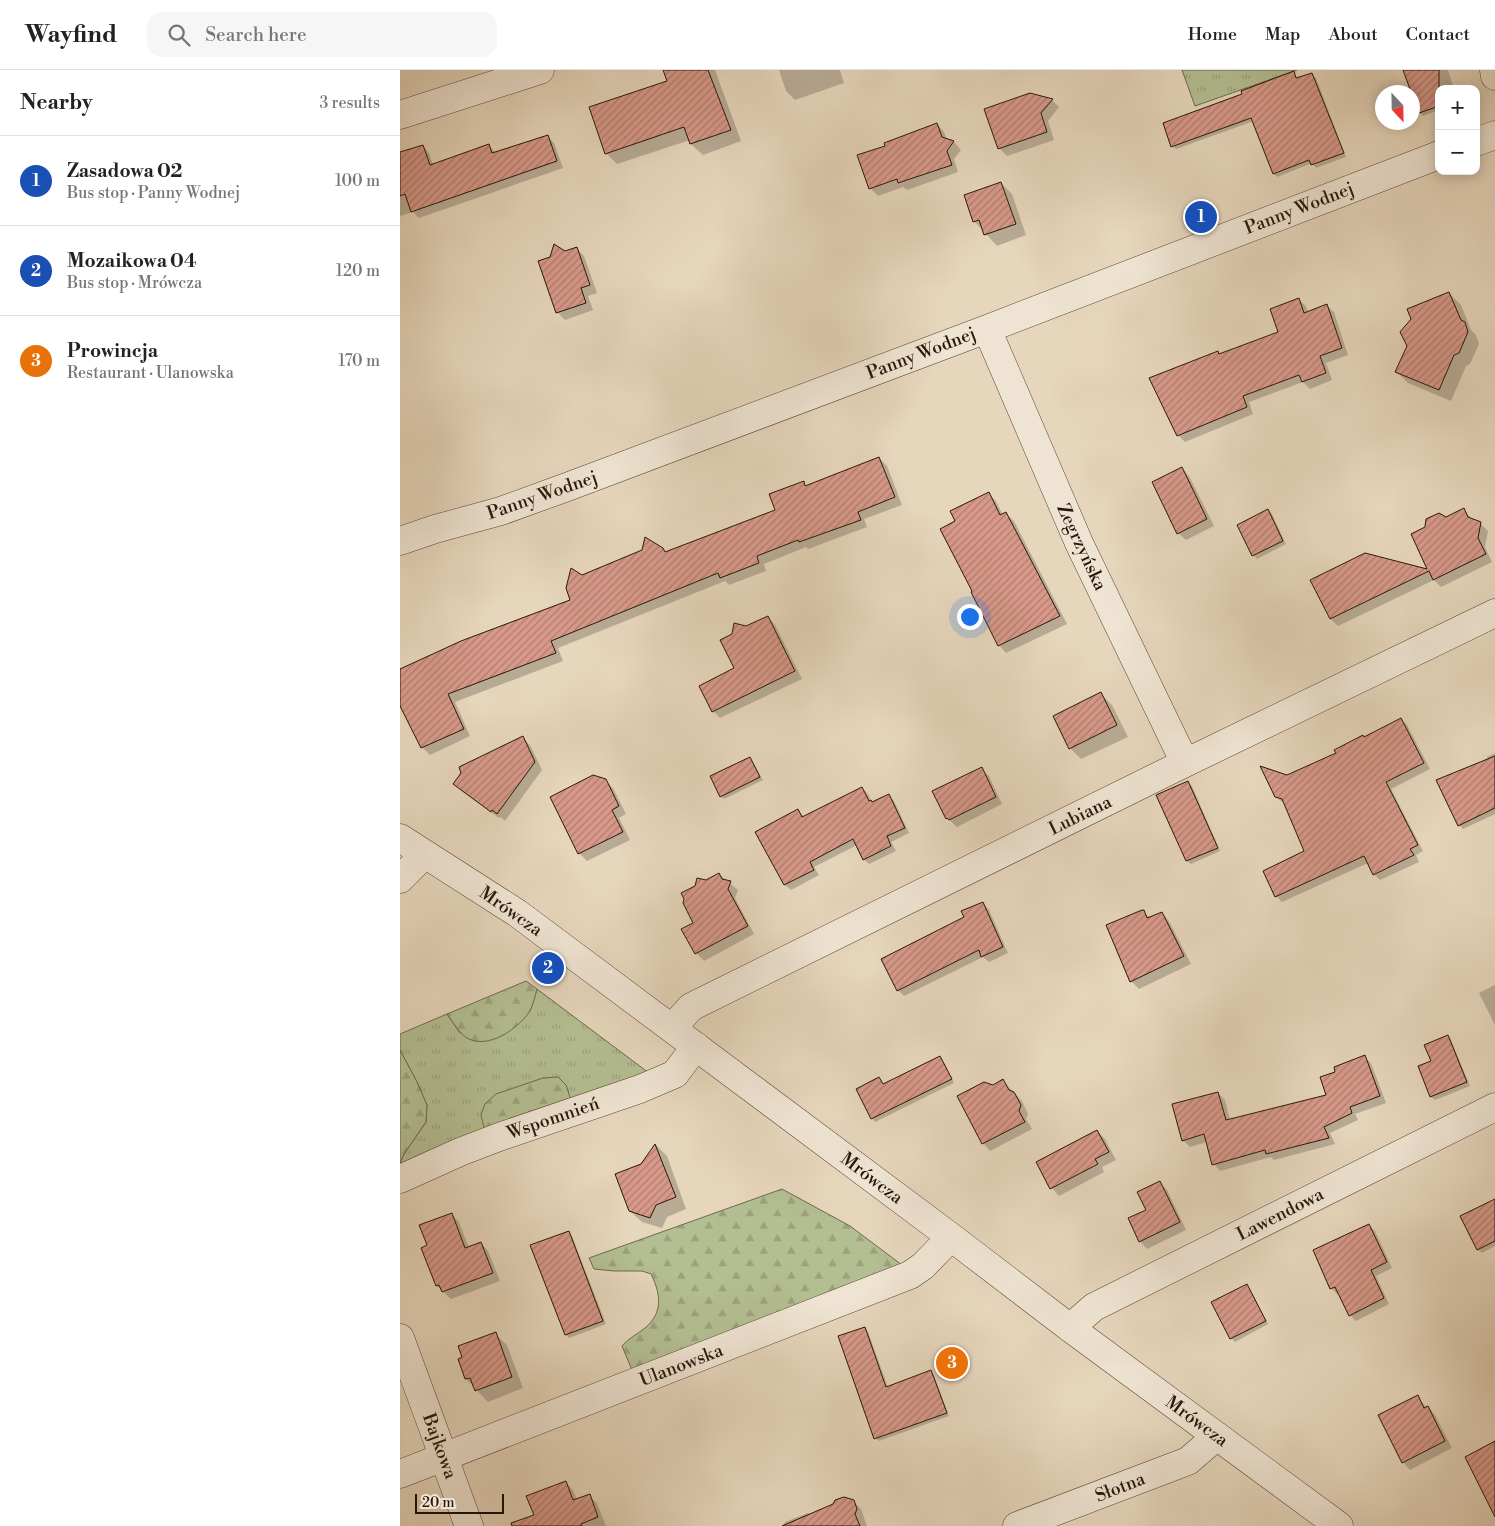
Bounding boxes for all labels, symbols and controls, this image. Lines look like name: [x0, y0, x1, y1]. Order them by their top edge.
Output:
search box: [147, 12, 497, 57]
text: Wayfind: [25, 20, 117, 50]
icon: search: [165, 21, 193, 49]
text: Search here: [205, 23, 307, 47]
text: Home: [1188, 23, 1237, 46]
text: Map: [1265, 23, 1301, 46]
text: About: [1329, 23, 1378, 46]
text: Contact: [1406, 23, 1470, 46]
north arrow: [1375, 85, 1420, 130]
map controls: [1435, 85, 1480, 175]
button: +: [1435, 85, 1480, 130]
text: Nearby: [20, 90, 93, 116]
text: 3 results: [319, 93, 380, 113]
button: −: [1435, 130, 1480, 175]
text: Zasadowa 02: [67, 159, 182, 183]
text: 1: [32, 171, 40, 191]
text: 100 m: [335, 171, 380, 191]
street label: Panny Wodnej: [1241, 177, 1357, 240]
text: Bus stop · Panny Wodnej: [67, 183, 240, 203]
pin: 1: [1185, 198, 1217, 236]
text: Mozaikowa 04: [67, 249, 197, 273]
text: 2: [31, 261, 41, 281]
text: 120 m: [336, 261, 380, 281]
text: Bus stop · Mrówcza: [67, 273, 202, 293]
street label: Panny Wodnej: [863, 322, 979, 385]
text: Prowincja: [67, 339, 158, 363]
text: 3: [31, 351, 41, 371]
text: 170 m: [338, 351, 380, 371]
text: Restaurant · Ulanowska: [67, 363, 234, 383]
street label: Panny Wodnej: [484, 466, 600, 525]
street label: Zegrzyńska: [1051, 500, 1112, 595]
your location: [957, 604, 983, 630]
street label: Lubiana: [1045, 790, 1116, 841]
street label: Mrówcza: [475, 881, 548, 942]
pin: 2: [532, 949, 564, 987]
street label: Wspomnień: [503, 1092, 603, 1145]
street label: Mrówcza: [836, 1147, 908, 1210]
street label: Lawendowa: [1233, 1182, 1328, 1246]
street label: Ulanowska: [636, 1339, 727, 1392]
pin: 3: [936, 1344, 968, 1382]
street label: Mrówcza: [1161, 1391, 1233, 1452]
street label: Bajkowa: [417, 1409, 462, 1483]
street label: Słotna: [1092, 1467, 1149, 1507]
scale bar: [415, 1491, 504, 1514]
text: 20 m: [422, 1494, 454, 1512]

